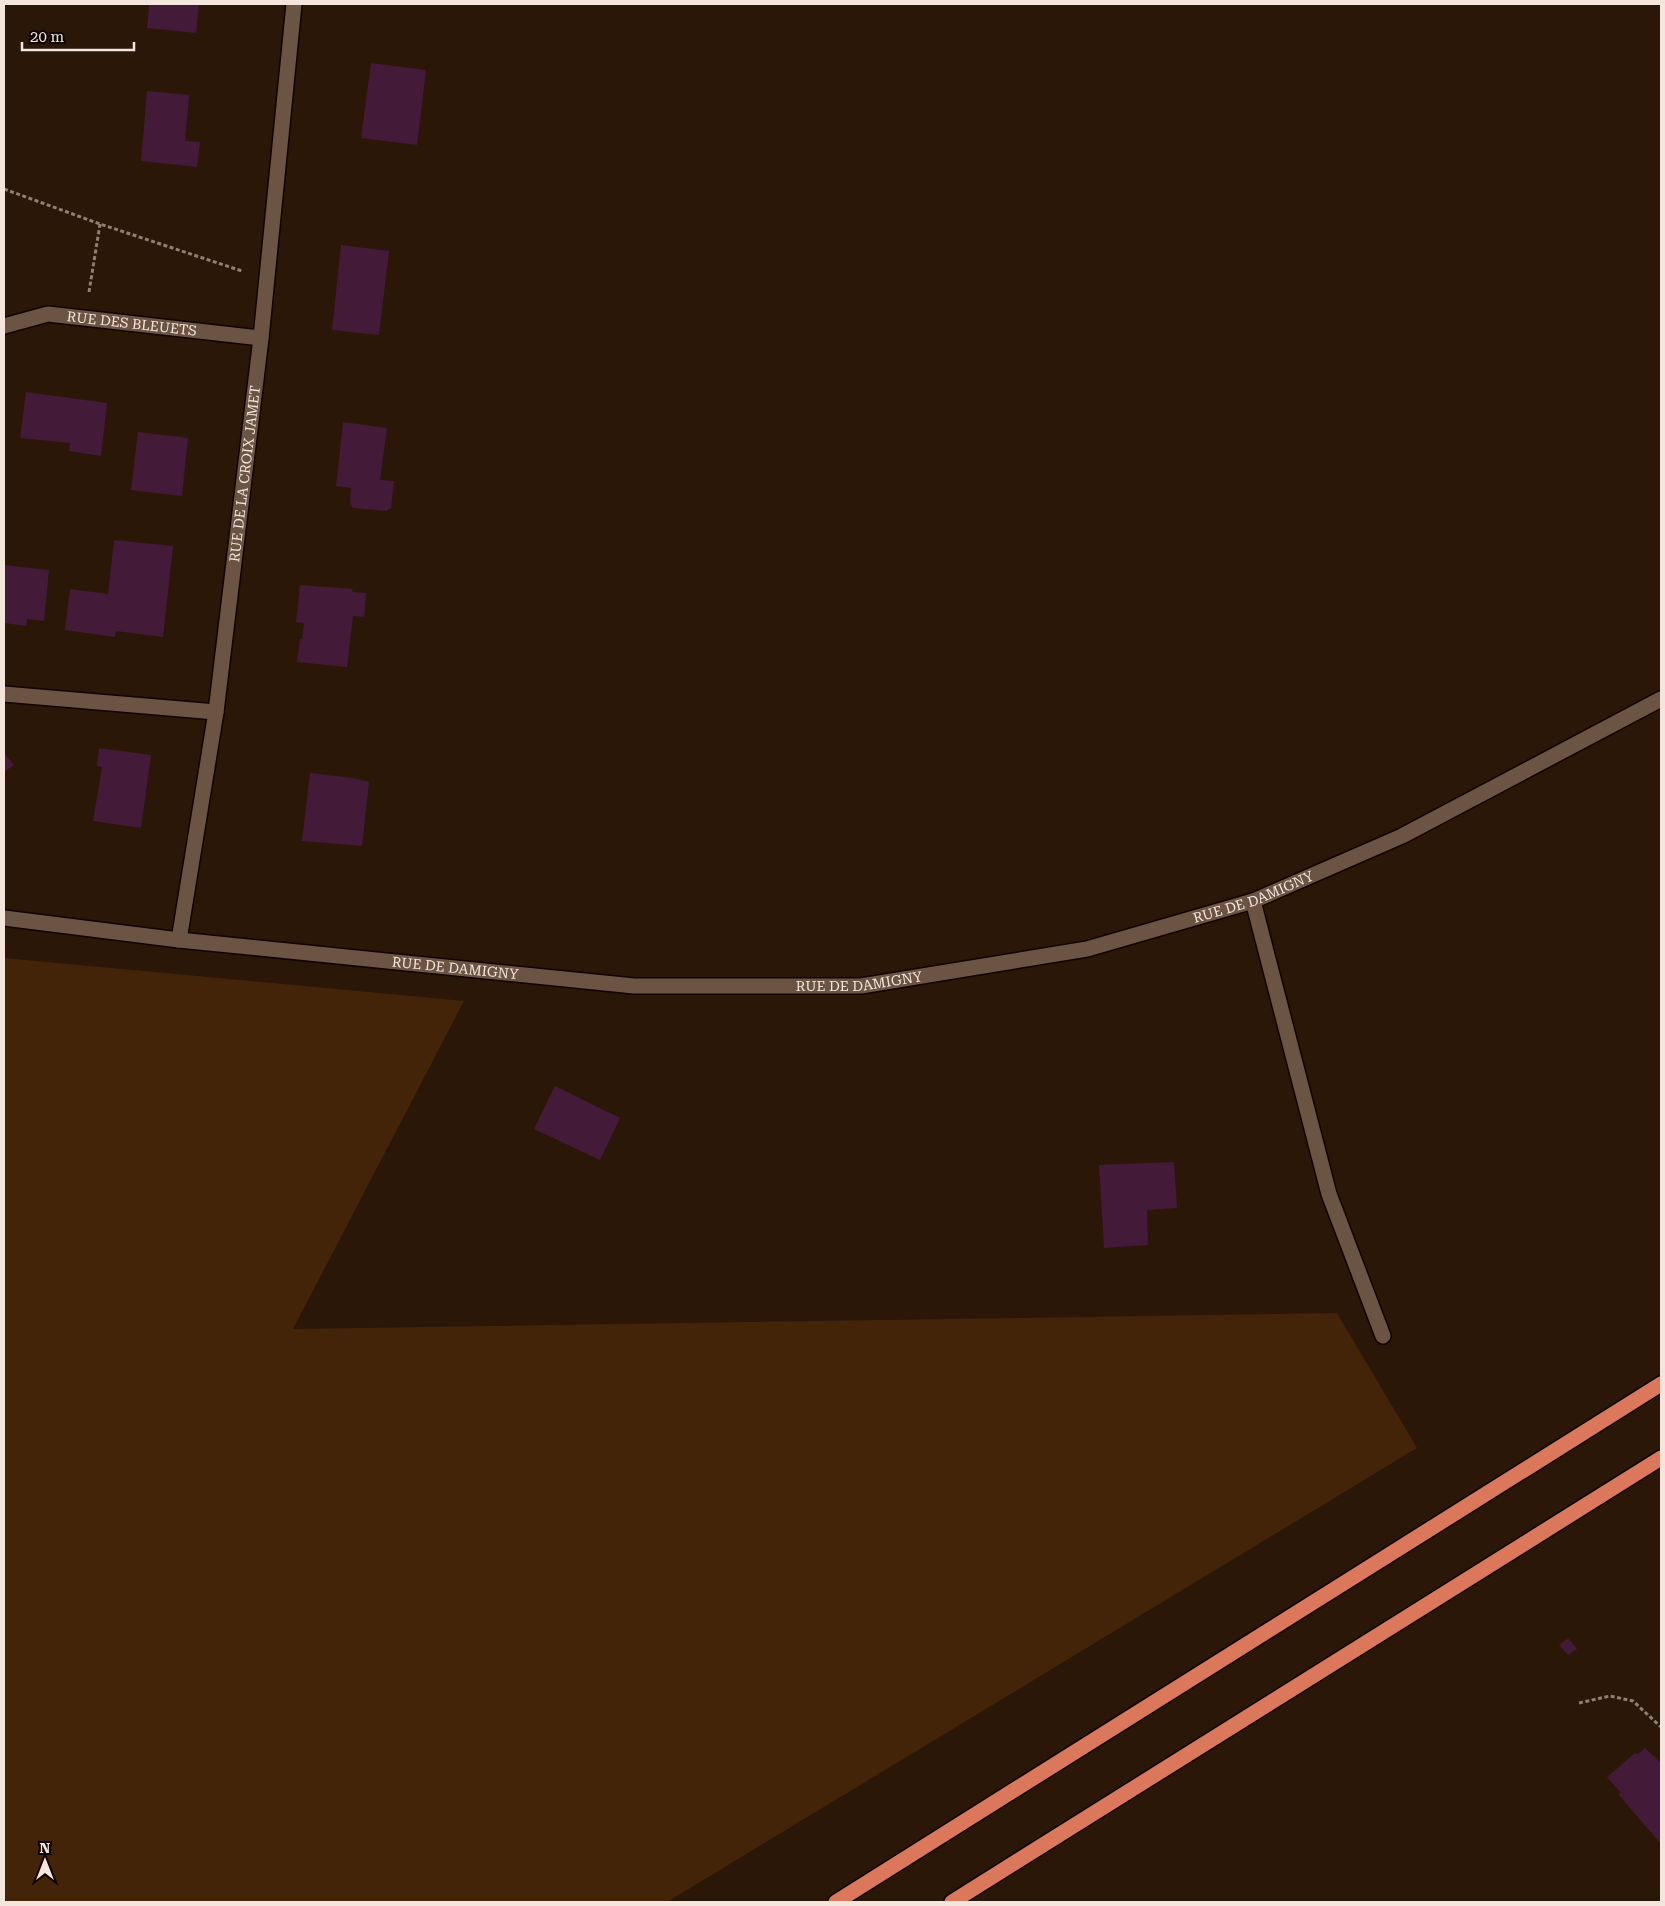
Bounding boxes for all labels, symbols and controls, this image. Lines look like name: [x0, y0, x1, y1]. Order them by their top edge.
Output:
scale bar: [22, 20, 135, 52]
text: 20 m: [30, 28, 65, 46]
street label: RUE DES BLEUETS: [66, 308, 198, 339]
street label: RUE DE LA CROIX JAMET: [226, 385, 263, 563]
street label: RUE DE DAMIGNY: [1191, 867, 1316, 926]
street label: RUE DE DAMIGNY: [391, 954, 520, 982]
street label: RUE DE DAMIGNY: [796, 968, 924, 994]
north arrow: [20, 1836, 70, 1886]
text: N: [40, 1840, 51, 1856]

